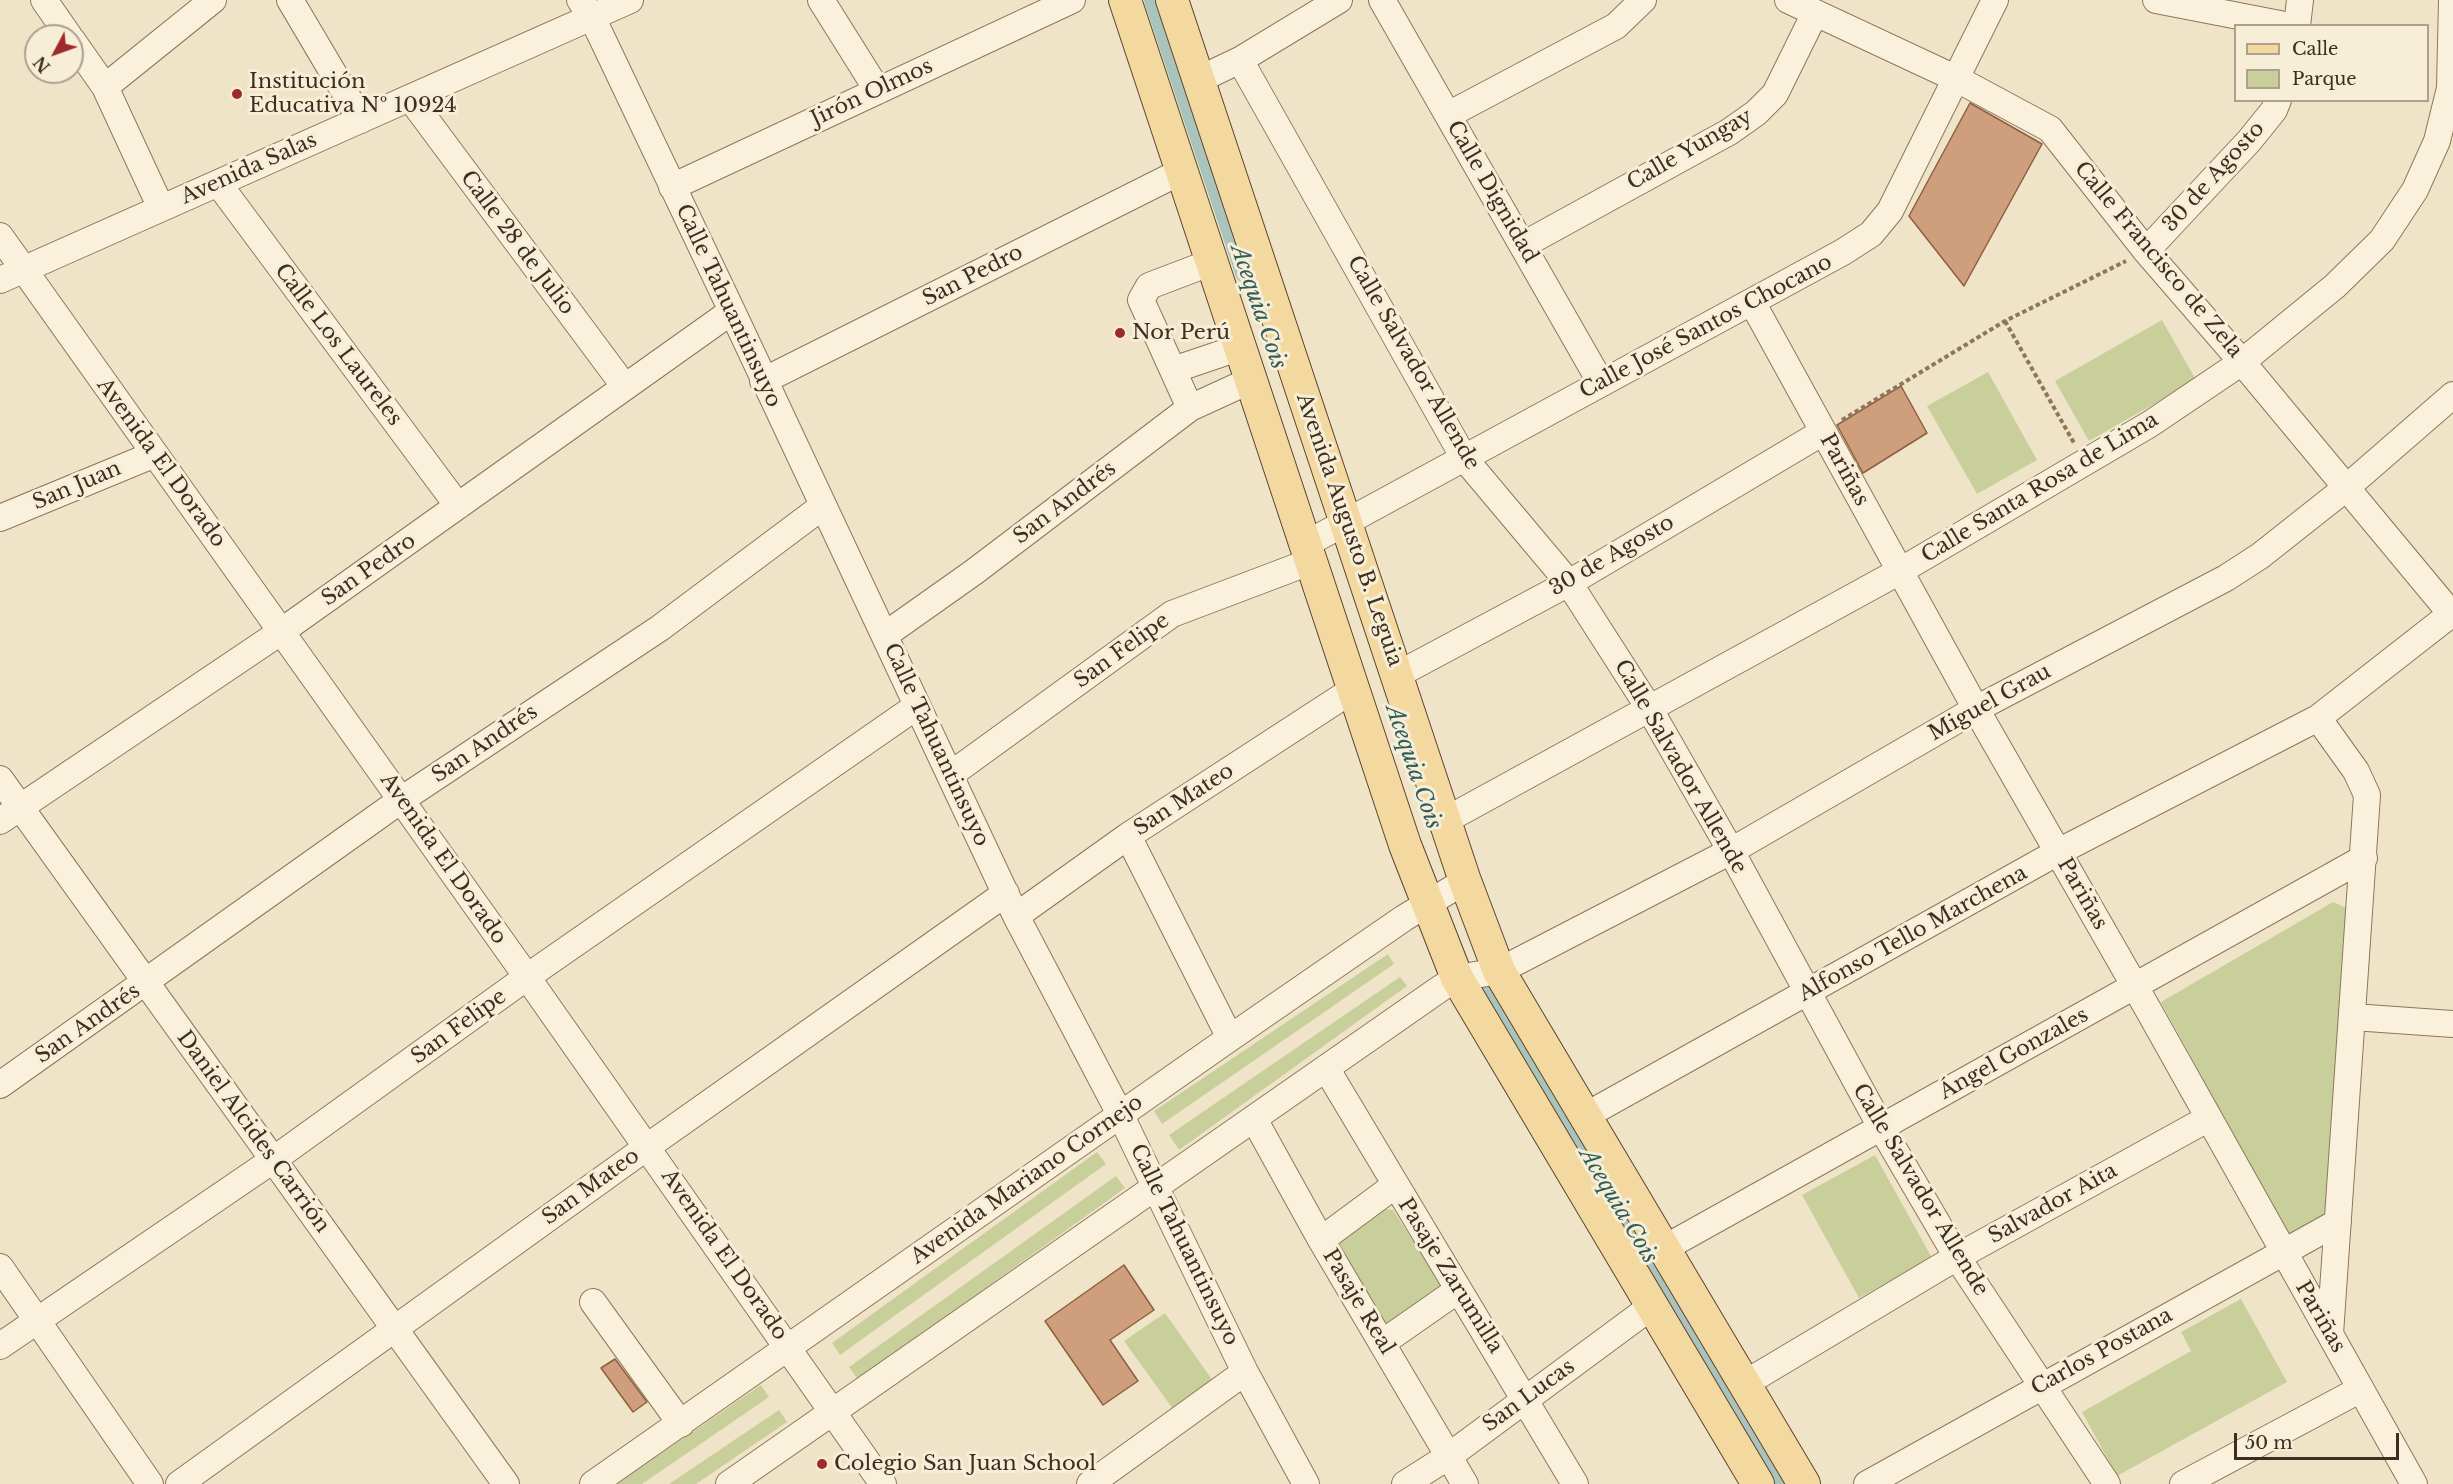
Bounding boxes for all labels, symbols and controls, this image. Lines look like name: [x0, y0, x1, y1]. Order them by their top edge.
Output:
north arrow: [24, 24, 84, 84]
legend: [2234, 24, 2429, 102]
text: Calle: [2292, 38, 2338, 60]
text: N: [29, 52, 54, 77]
street label: Jirón Olmos: [807, 54, 937, 132]
text: Parque: [2292, 68, 2357, 90]
place label: Institución Educativa Nº 10924: [249, 69, 457, 119]
marker: Institución Educativa Nº 10924: [230, 87, 244, 101]
street label: Calle Yungay: [1623, 104, 1757, 196]
street label: Calle Dignidad: [1441, 116, 1543, 268]
street label: 30 de Agosto: [2158, 117, 2270, 237]
street label: Avenida Salas: [177, 128, 321, 210]
street label: Calle Francisco de Zela: [2069, 157, 2247, 363]
street label: Calle 28 de Julio: [455, 166, 579, 320]
street label: Calle Tahuantinsuyo: [670, 201, 786, 411]
street label: San Pedro: [919, 240, 1027, 312]
water label: Acequia Cois: [1224, 241, 1292, 373]
street label: Calle José Santos Chocano: [1575, 250, 1837, 404]
street label: Calle Salvador Allende: [1341, 252, 1485, 474]
street label: Calle Los Laureles: [269, 259, 407, 431]
place label: Nor Perú: [1132, 320, 1230, 346]
marker: Nor Perú: [1113, 326, 1127, 340]
street label: Avenida El Dorado: [91, 374, 231, 552]
street label: Avenida Augusto B. Leguia: [1290, 390, 1408, 670]
street label: Calle Santa Rosa de Lima: [1917, 407, 2163, 569]
street label: Pariñas: [1814, 430, 1874, 510]
street label: San Juan: [29, 456, 125, 516]
street label: San Andrés: [1009, 456, 1121, 550]
street label: 30 de Agosto: [1545, 510, 1679, 602]
street label: San Pedro: [317, 528, 421, 612]
street label: San Felipe: [1070, 608, 1174, 694]
street label: Calle Tahuantinsuyo: [878, 640, 994, 850]
street label: Calle Salvador Allende: [1608, 656, 1752, 878]
street label: Miguel Grau: [1925, 659, 2055, 747]
street label: San Andrés: [427, 699, 543, 789]
water label: Acequia Cois: [1379, 701, 1447, 833]
street label: San Mateo: [1129, 758, 1239, 842]
street label: Avenida El Dorado: [375, 769, 511, 949]
street label: Pariñas: [2051, 854, 2113, 934]
street label: Alfonso Tello Marchena: [1794, 861, 2032, 1007]
street label: San Andrés: [31, 979, 145, 1069]
street label: San Felipe: [407, 984, 511, 1070]
street label: Ángel Gonzales: [1935, 1003, 2093, 1105]
street label: Daniel Alcides Carrión: [171, 1026, 335, 1238]
street label: Calle Salvador Allende: [1847, 1079, 1993, 1301]
street label: Avenida Mariano Cornejo: [906, 1090, 1148, 1270]
street label: Calle Tahuantinsuyo: [1124, 1140, 1244, 1350]
street label: San Mateo: [538, 1143, 644, 1231]
water label: Acequia Cois: [1573, 1144, 1663, 1268]
street label: Salvador Aita: [1984, 1158, 2122, 1250]
street label: Avenida El Dorado: [656, 1165, 792, 1345]
street label: Pasaje Zarumilla: [1392, 1194, 1508, 1358]
street label: Pasaje Real: [1317, 1245, 1399, 1359]
street label: Pariñas: [2289, 1277, 2351, 1357]
street label: Carlos Postana: [2027, 1303, 2177, 1401]
street label: San Lucas: [1478, 1354, 1580, 1438]
scale bar: [2237, 1421, 2402, 1459]
text: 50 m: [2245, 1432, 2293, 1454]
place label: Colegio San Juan School: [834, 1451, 1096, 1477]
marker: Colegio San Juan School: [815, 1457, 829, 1471]

